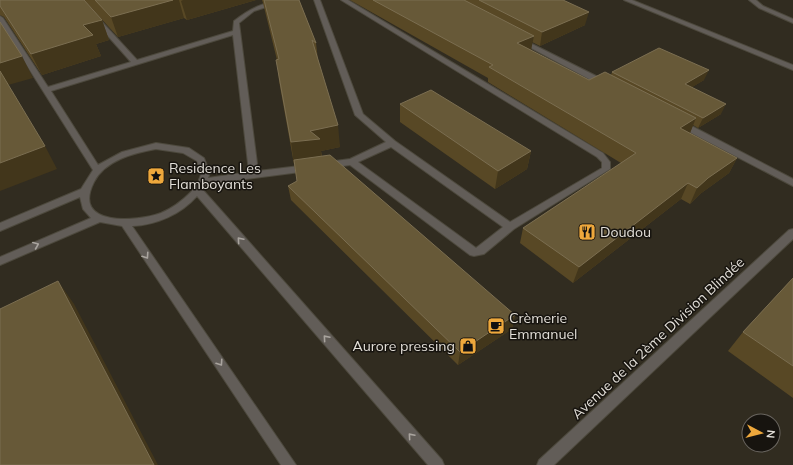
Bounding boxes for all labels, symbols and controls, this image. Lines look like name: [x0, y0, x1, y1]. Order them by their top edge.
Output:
place label: Residence Les Flamboyants: [169, 159, 261, 193]
place icon: Residence Les Flamboyants: [146, 166, 166, 186]
restaurant icon: Doudou: [577, 222, 597, 242]
place label: Doudou: [600, 223, 651, 241]
one-way arrow: [238, 237, 245, 244]
one-way arrow: [32, 242, 39, 250]
one-way arrow: [142, 252, 149, 259]
street label: Avenue de la 2ème Division Blindée: [568, 253, 748, 423]
place label: Crèmerie Emmanuel: [509, 309, 577, 343]
cafe icon: Crèmerie Emmanuel: [486, 316, 506, 336]
one-way arrow: [323, 335, 330, 342]
shop icon: Aurore pressing: [458, 336, 478, 356]
place label: Aurore pressing: [353, 337, 455, 355]
one-way arrow: [215, 359, 223, 366]
north arrow: [741, 413, 781, 453]
text: N: [763, 429, 778, 439]
one-way arrow: [409, 433, 416, 440]

